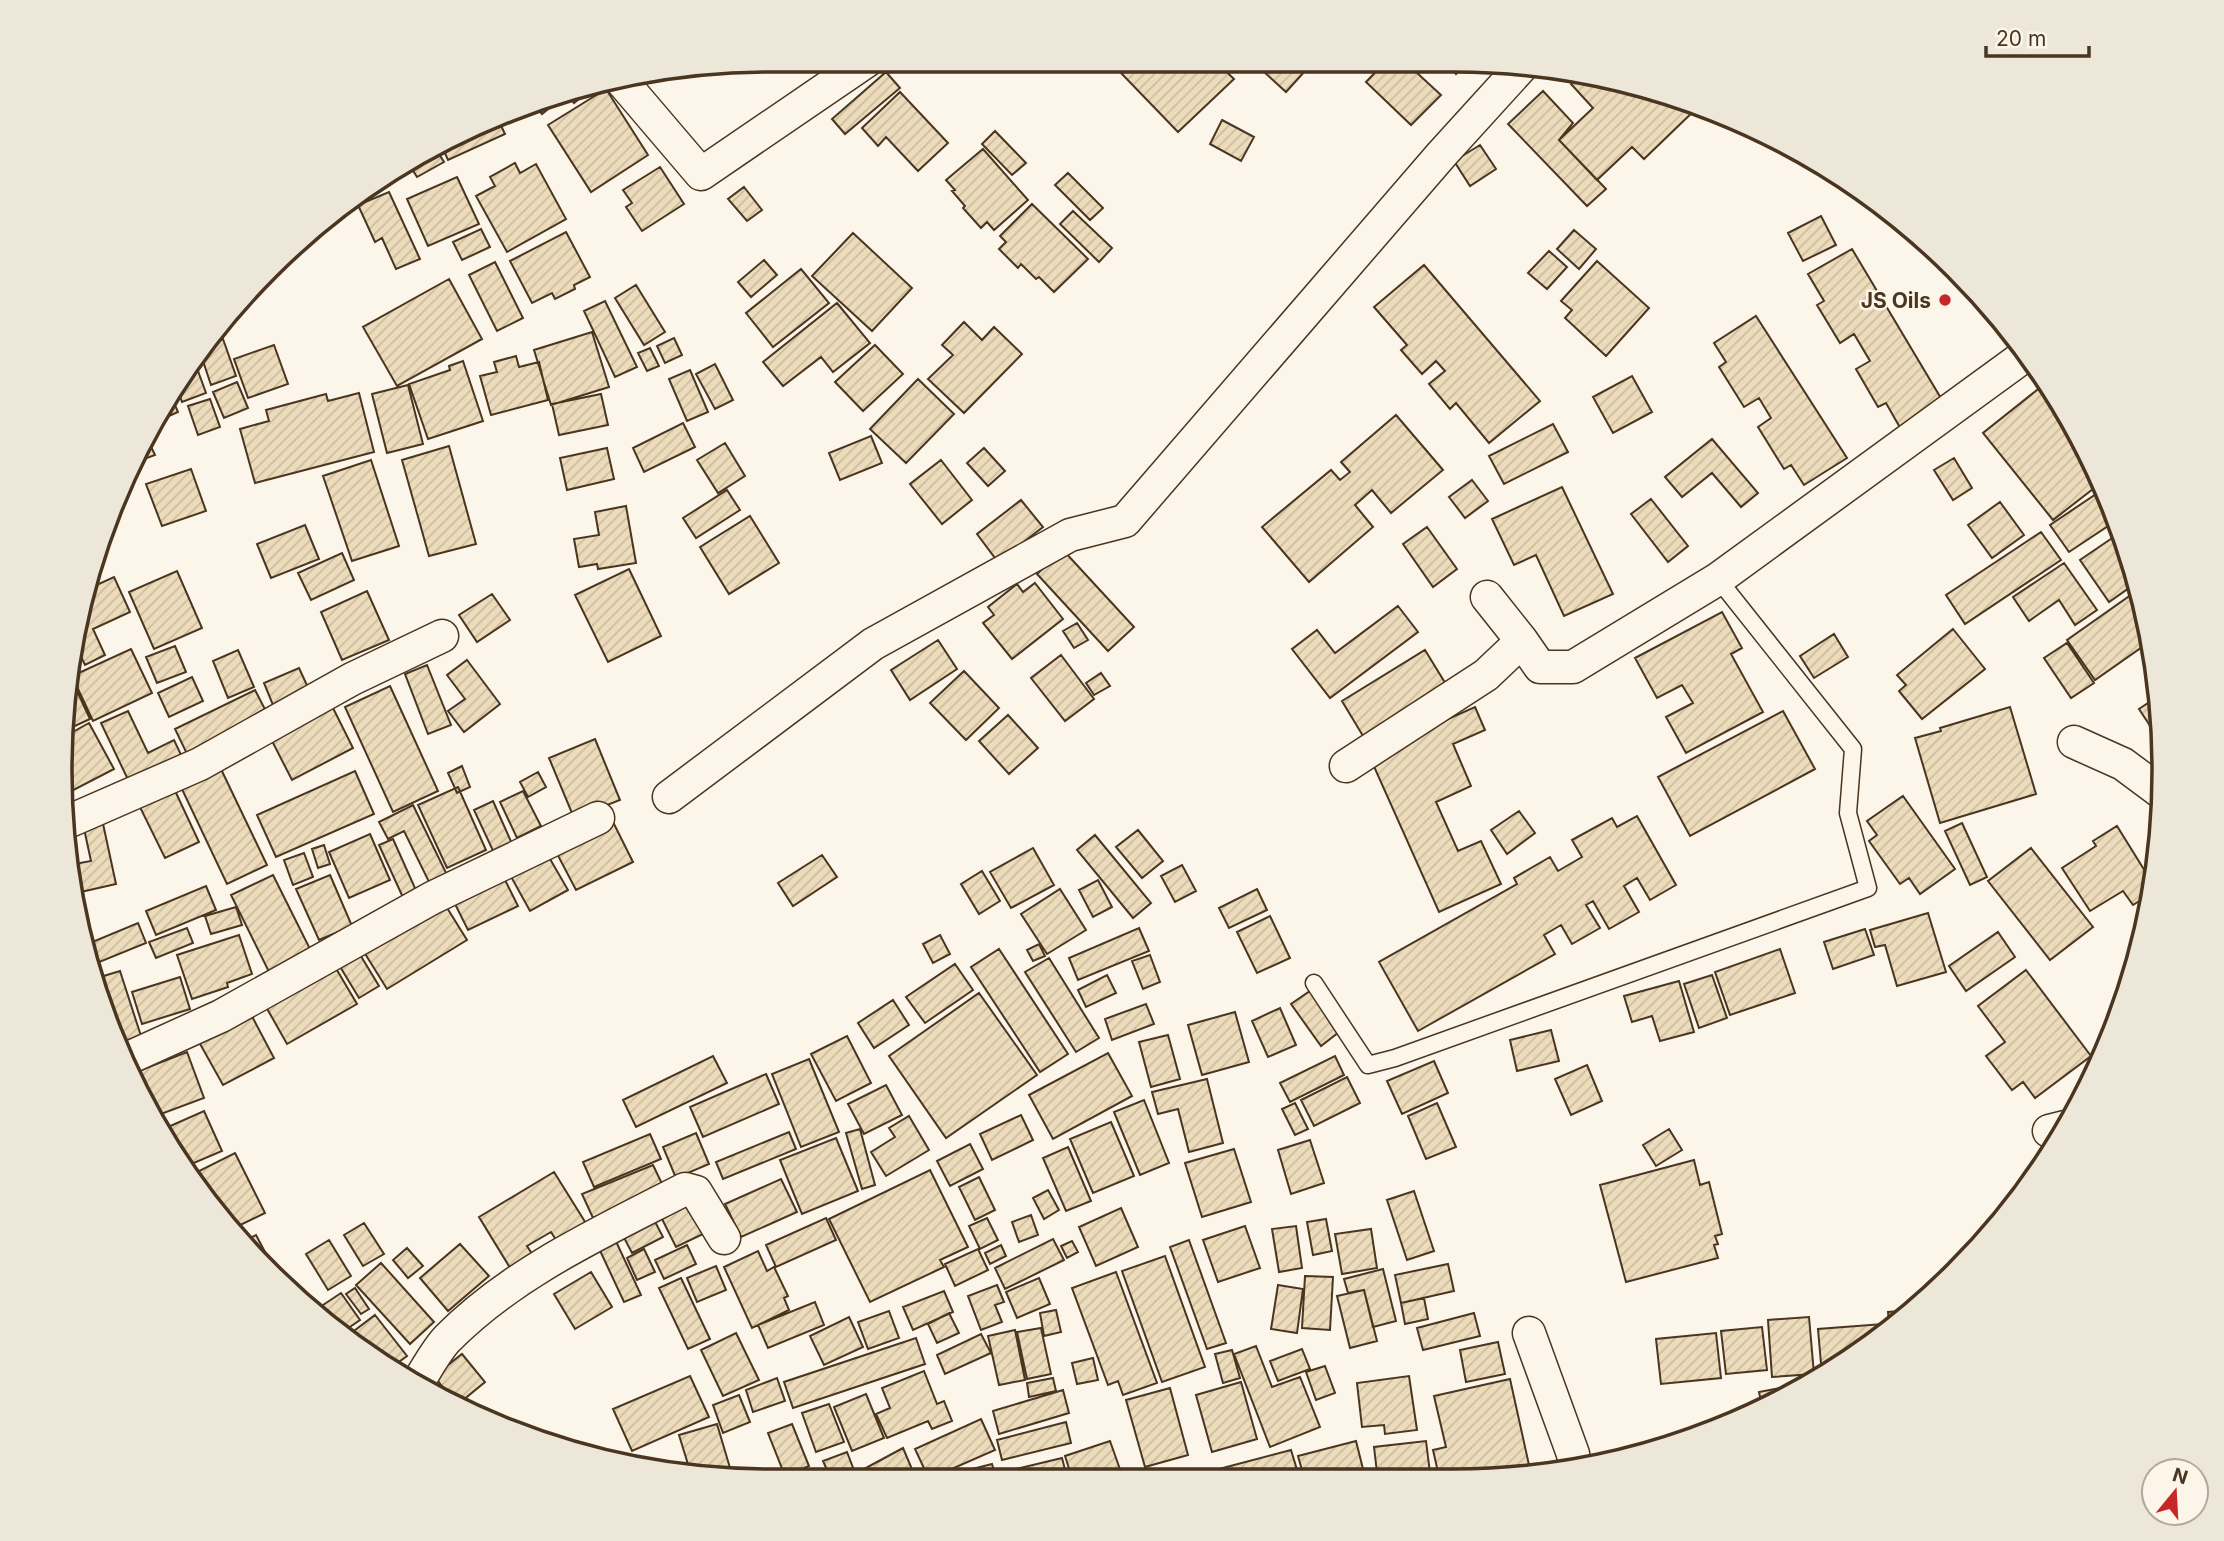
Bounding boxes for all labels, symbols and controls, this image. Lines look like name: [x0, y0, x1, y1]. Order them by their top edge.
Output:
scale bar: [1986, 14, 2089, 58]
text: 20 m: [1996, 26, 2046, 51]
place label: JS Oils: [1861, 288, 1931, 313]
marker: JS Oils: [1937, 292, 1953, 308]
north arrow: [2140, 1457, 2210, 1527]
text: N: [2170, 1463, 2191, 1489]

